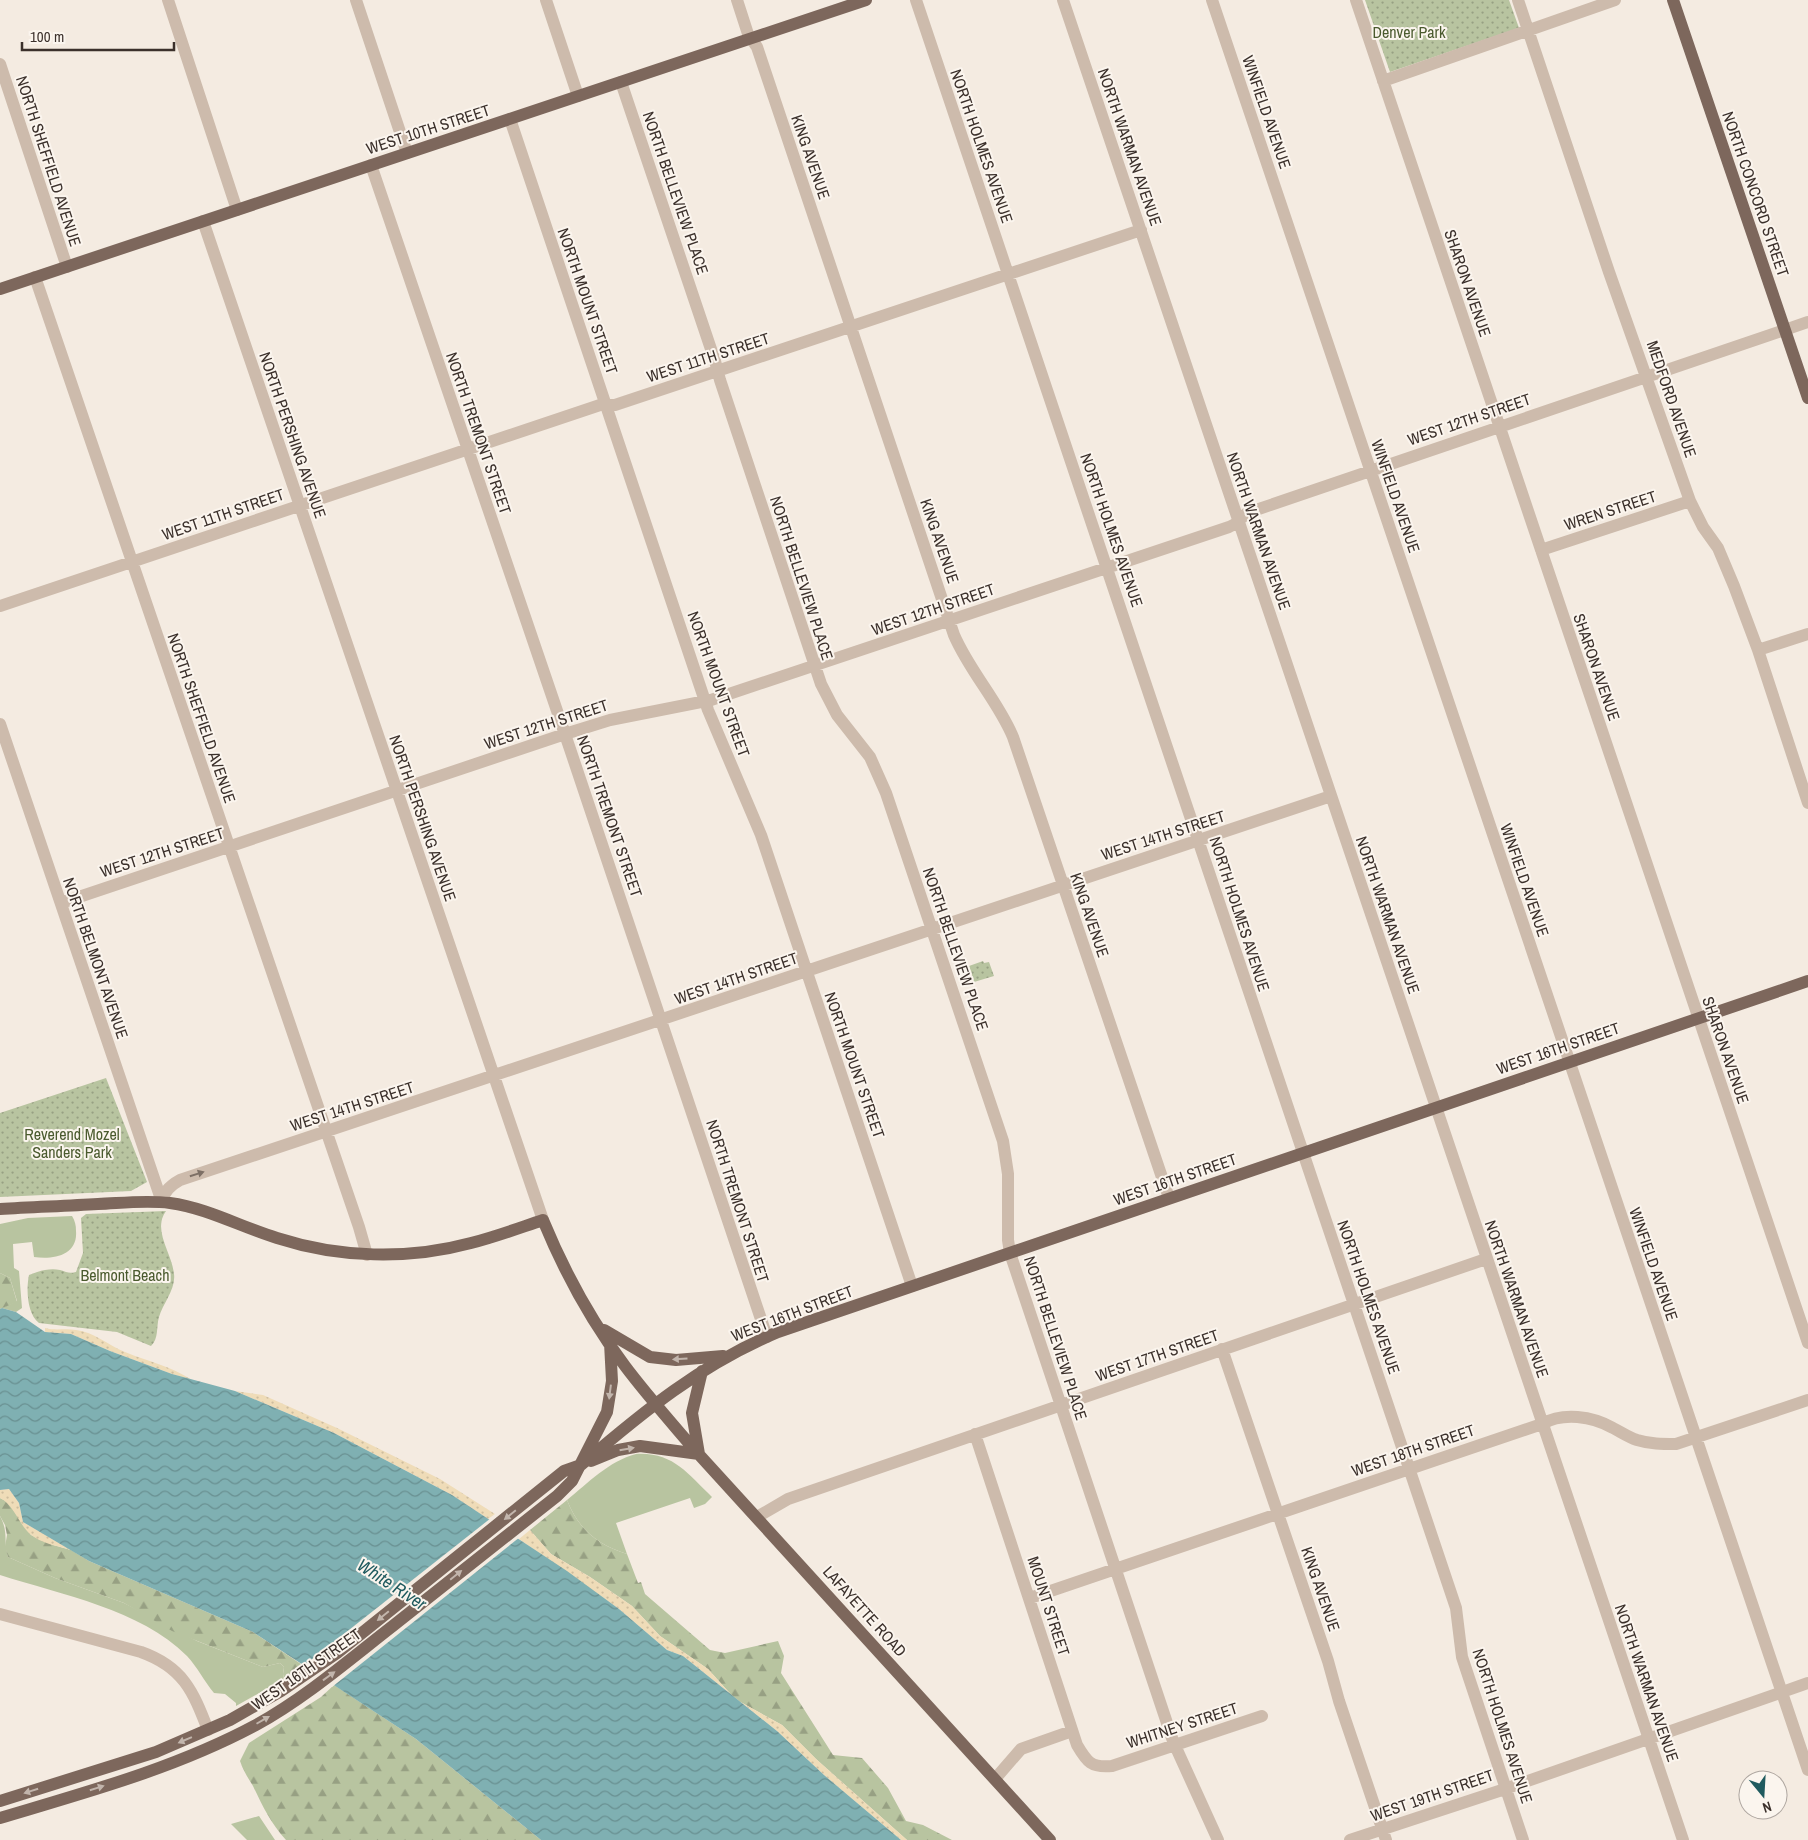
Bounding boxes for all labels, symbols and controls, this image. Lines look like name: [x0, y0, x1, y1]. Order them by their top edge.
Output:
scale bar: [22, 20, 175, 52]
park label: Denver Park: [1373, 21, 1446, 43]
text: 100 m: [30, 26, 64, 47]
street label: WINFIELD AVENUE: [1237, 52, 1297, 172]
street label: NORTH WARMAN AVENUE: [1093, 65, 1167, 229]
street label: NORTH HOLMES AVENUE: [945, 66, 1019, 226]
street label: NORTH SHEFFIELD AVENUE: [11, 73, 87, 249]
street label: WEST 10TH STREET: [363, 99, 493, 159]
street label: NORTH BELLEVIEW PLACE: [638, 109, 714, 277]
street label: NORTH CONCORD STREET: [1717, 109, 1795, 279]
street label: KING AVENUE: [786, 112, 836, 202]
street label: NORTH MOUNT STREET: [553, 225, 623, 377]
street label: SHARON AVENUE: [1439, 226, 1497, 340]
street label: WEST 11TH STREET: [644, 327, 772, 387]
street label: MEDFORD AVENUE: [1642, 338, 1702, 460]
street label: NORTH PERSHING AVENUE: [254, 349, 332, 521]
street label: NORTH TREMONT STREET: [441, 349, 517, 517]
street label: WEST 12TH STREET: [1405, 388, 1533, 450]
street label: WINFIELD AVENUE: [1366, 436, 1426, 556]
street label: NORTH WARMAN AVENUE: [1222, 449, 1296, 613]
street label: NORTH HOLMES AVENUE: [1075, 450, 1149, 610]
street label: WEST 11TH STREET: [159, 483, 287, 545]
street label: WREN STREET: [1561, 485, 1659, 535]
street label: NORTH BELLEVIEW PLACE: [765, 493, 839, 663]
street label: KING AVENUE: [915, 496, 965, 586]
street label: WEST 12TH STREET: [869, 578, 997, 640]
street label: NORTH MOUNT STREET: [682, 608, 756, 760]
street label: SHARON AVENUE: [1568, 610, 1626, 724]
street label: NORTH SHEFFIELD AVENUE: [163, 630, 241, 806]
street label: WEST 12TH STREET: [481, 694, 611, 754]
street label: NORTH PERSHING AVENUE: [384, 732, 462, 904]
street label: NORTH TREMONT STREET: [572, 732, 648, 900]
street label: WEST 14TH STREET: [1098, 805, 1228, 865]
street label: WINFIELD AVENUE: [1495, 820, 1555, 940]
street label: WEST 12TH STREET: [97, 822, 227, 882]
street label: NORTH WARMAN AVENUE: [1351, 833, 1425, 997]
street label: NORTH HOLMES AVENUE: [1205, 834, 1275, 994]
street label: NORTH BELLEVIEW PLACE: [918, 865, 994, 1033]
street label: KING AVENUE: [1065, 870, 1115, 960]
street label: NORTH BELMONT AVENUE: [58, 874, 134, 1042]
street label: WEST 14TH STREET: [672, 947, 800, 1009]
street label: NORTH MOUNT STREET: [820, 989, 890, 1141]
street label: SHARON AVENUE: [1697, 993, 1755, 1107]
street label: WEST 16TH STREET: [1494, 1017, 1622, 1079]
street label: WEST 14TH STREET: [287, 1076, 417, 1136]
street label: NORTH TREMONT STREET: [701, 1117, 775, 1285]
park label: Reverend Mozel Sanders Park: [24, 1123, 120, 1163]
street label: WEST 16TH STREET: [1111, 1148, 1239, 1210]
one-way arrow: [190, 1170, 205, 1177]
street label: WINFIELD AVENUE: [1624, 1204, 1684, 1324]
street label: NORTH HOLMES AVENUE: [1332, 1217, 1406, 1377]
street label: NORTH WARMAN AVENUE: [1480, 1217, 1554, 1381]
street label: NORTH BELLEVIEW PLACE: [1019, 1253, 1093, 1423]
park label: Belmont Beach: [81, 1264, 169, 1286]
street label: WEST 16TH STREET: [728, 1280, 856, 1346]
street label: WEST 17TH STREET: [1093, 1324, 1221, 1386]
one-way arrow: [671, 1356, 687, 1364]
one-way arrow: [606, 1384, 614, 1400]
street label: WEST 18TH STREET: [1349, 1419, 1477, 1481]
one-way arrow: [620, 1444, 636, 1452]
one-way arrow: [504, 1509, 517, 1520]
street label: KING AVENUE: [1296, 1544, 1346, 1634]
water label: White River: [353, 1552, 432, 1616]
street label: MOUNT STREET: [1023, 1553, 1075, 1659]
street label: LAFAYETTE ROAD: [818, 1561, 912, 1661]
one-way arrow: [449, 1570, 462, 1581]
street label: NORTH WARMAN AVENUE: [1610, 1601, 1684, 1765]
one-way arrow: [377, 1611, 390, 1622]
street label: WEST 16TH STREET: [247, 1623, 365, 1715]
street label: NORTH HOLMES AVENUE: [1468, 1646, 1538, 1806]
one-way arrow: [322, 1671, 336, 1681]
street label: WHITNEY STREET: [1124, 1697, 1240, 1753]
one-way arrow: [257, 1716, 270, 1725]
one-way arrow: [178, 1736, 192, 1744]
street label: WEST 19TH STREET: [1368, 1764, 1496, 1826]
north arrow: [1738, 1770, 1788, 1820]
one-way arrow: [89, 1784, 104, 1791]
one-way arrow: [23, 1788, 38, 1796]
text: N: [1760, 1798, 1774, 1817]

